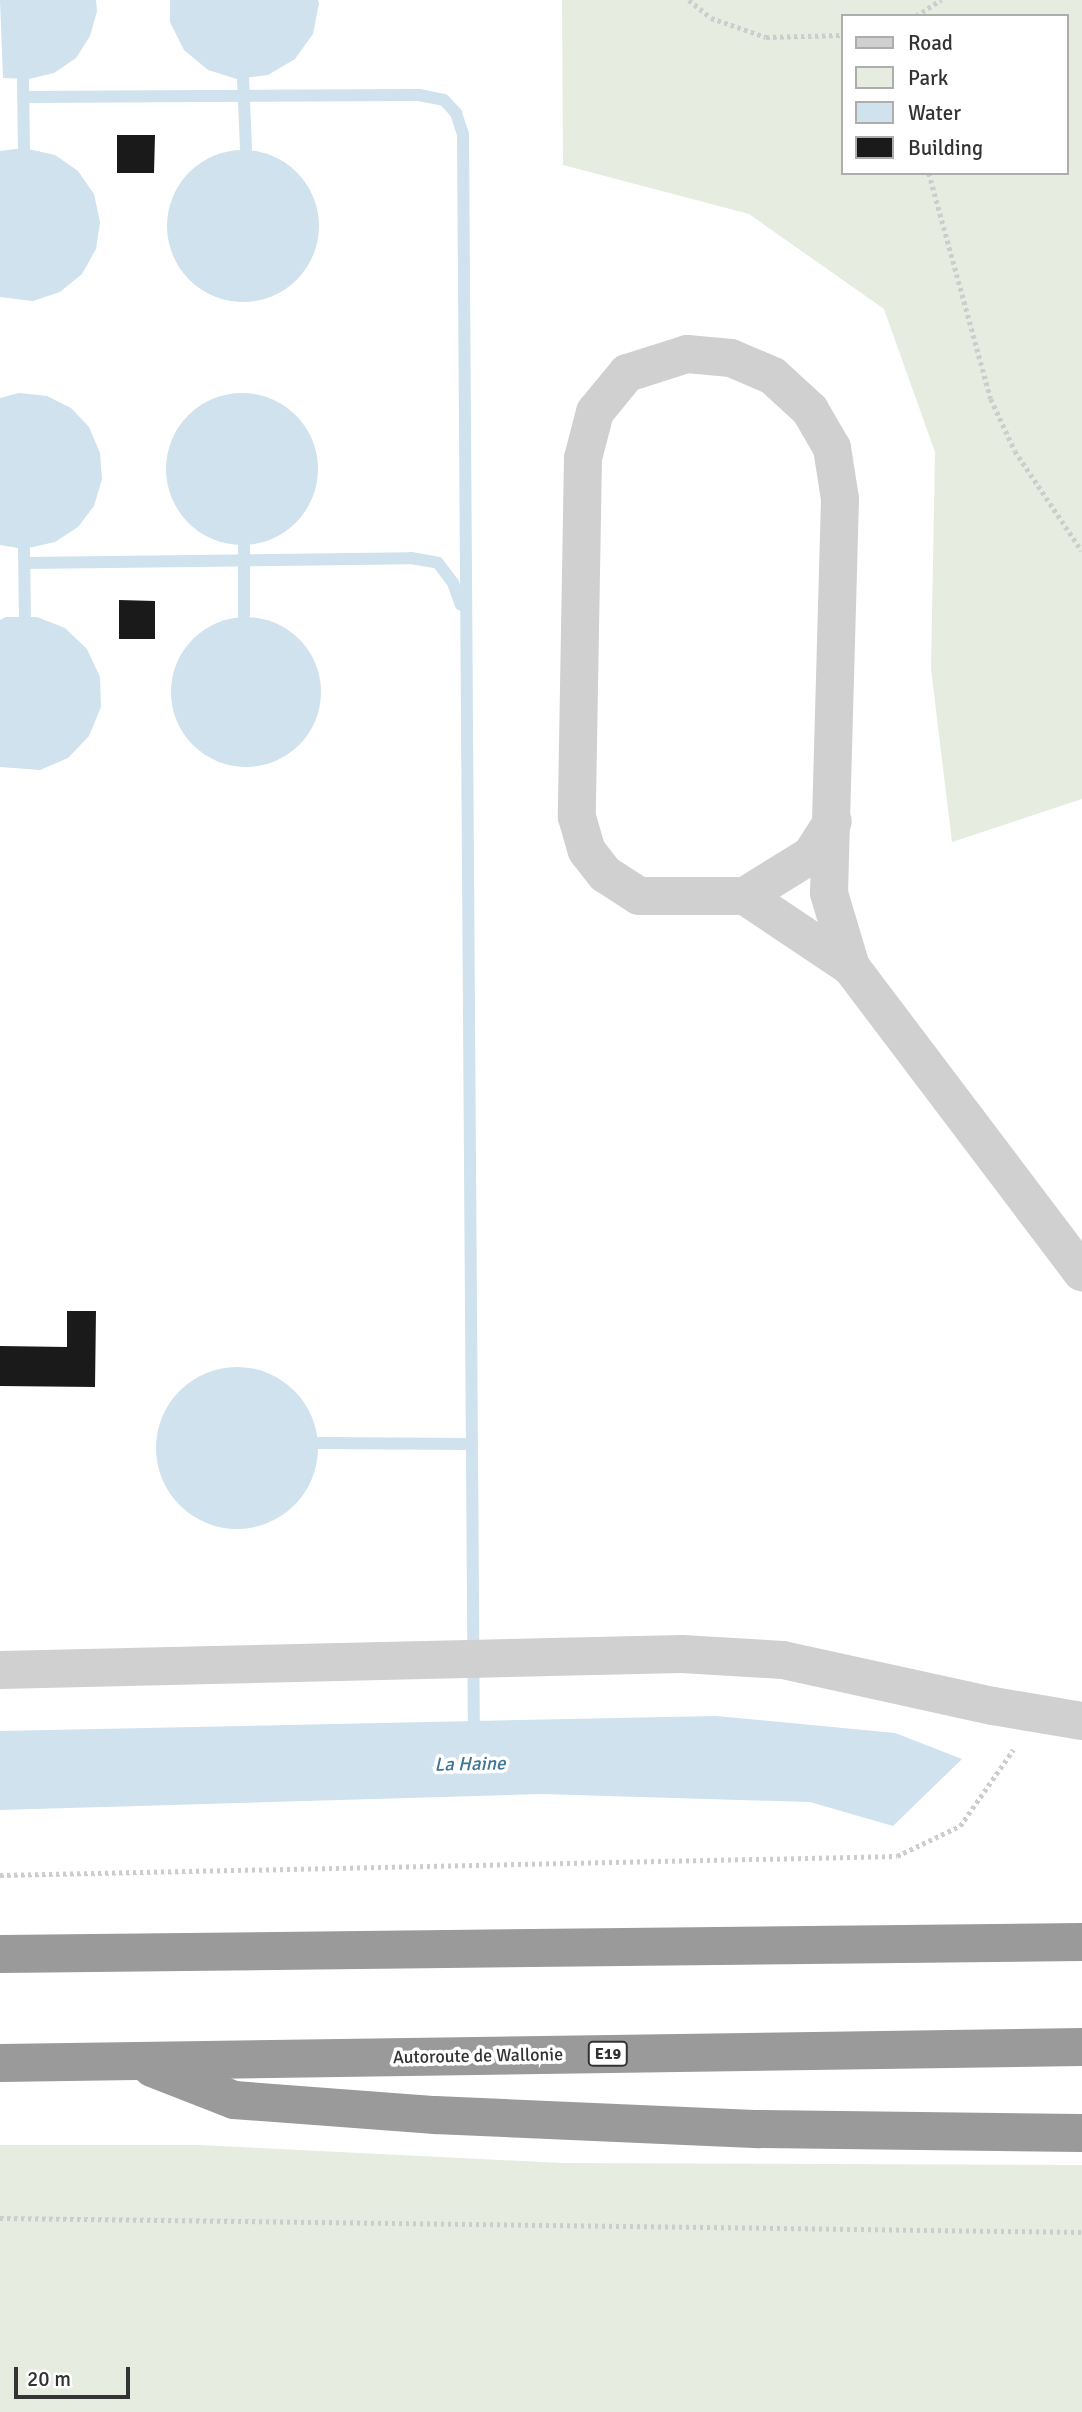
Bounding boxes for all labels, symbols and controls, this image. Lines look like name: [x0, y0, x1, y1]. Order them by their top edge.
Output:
legend: [841, 14, 1068, 175]
text: Road: [908, 30, 953, 56]
text: Park: [908, 65, 948, 91]
text: Water: [908, 100, 961, 126]
text: Building: [908, 135, 983, 161]
water label: La Haine: [434, 1753, 506, 1777]
road number: E19: [587, 2042, 629, 2066]
street label: Autoroute de Wallonie: [393, 2044, 563, 2068]
scale bar: [18, 2352, 133, 2396]
text: 20 m: [27, 2366, 71, 2392]

